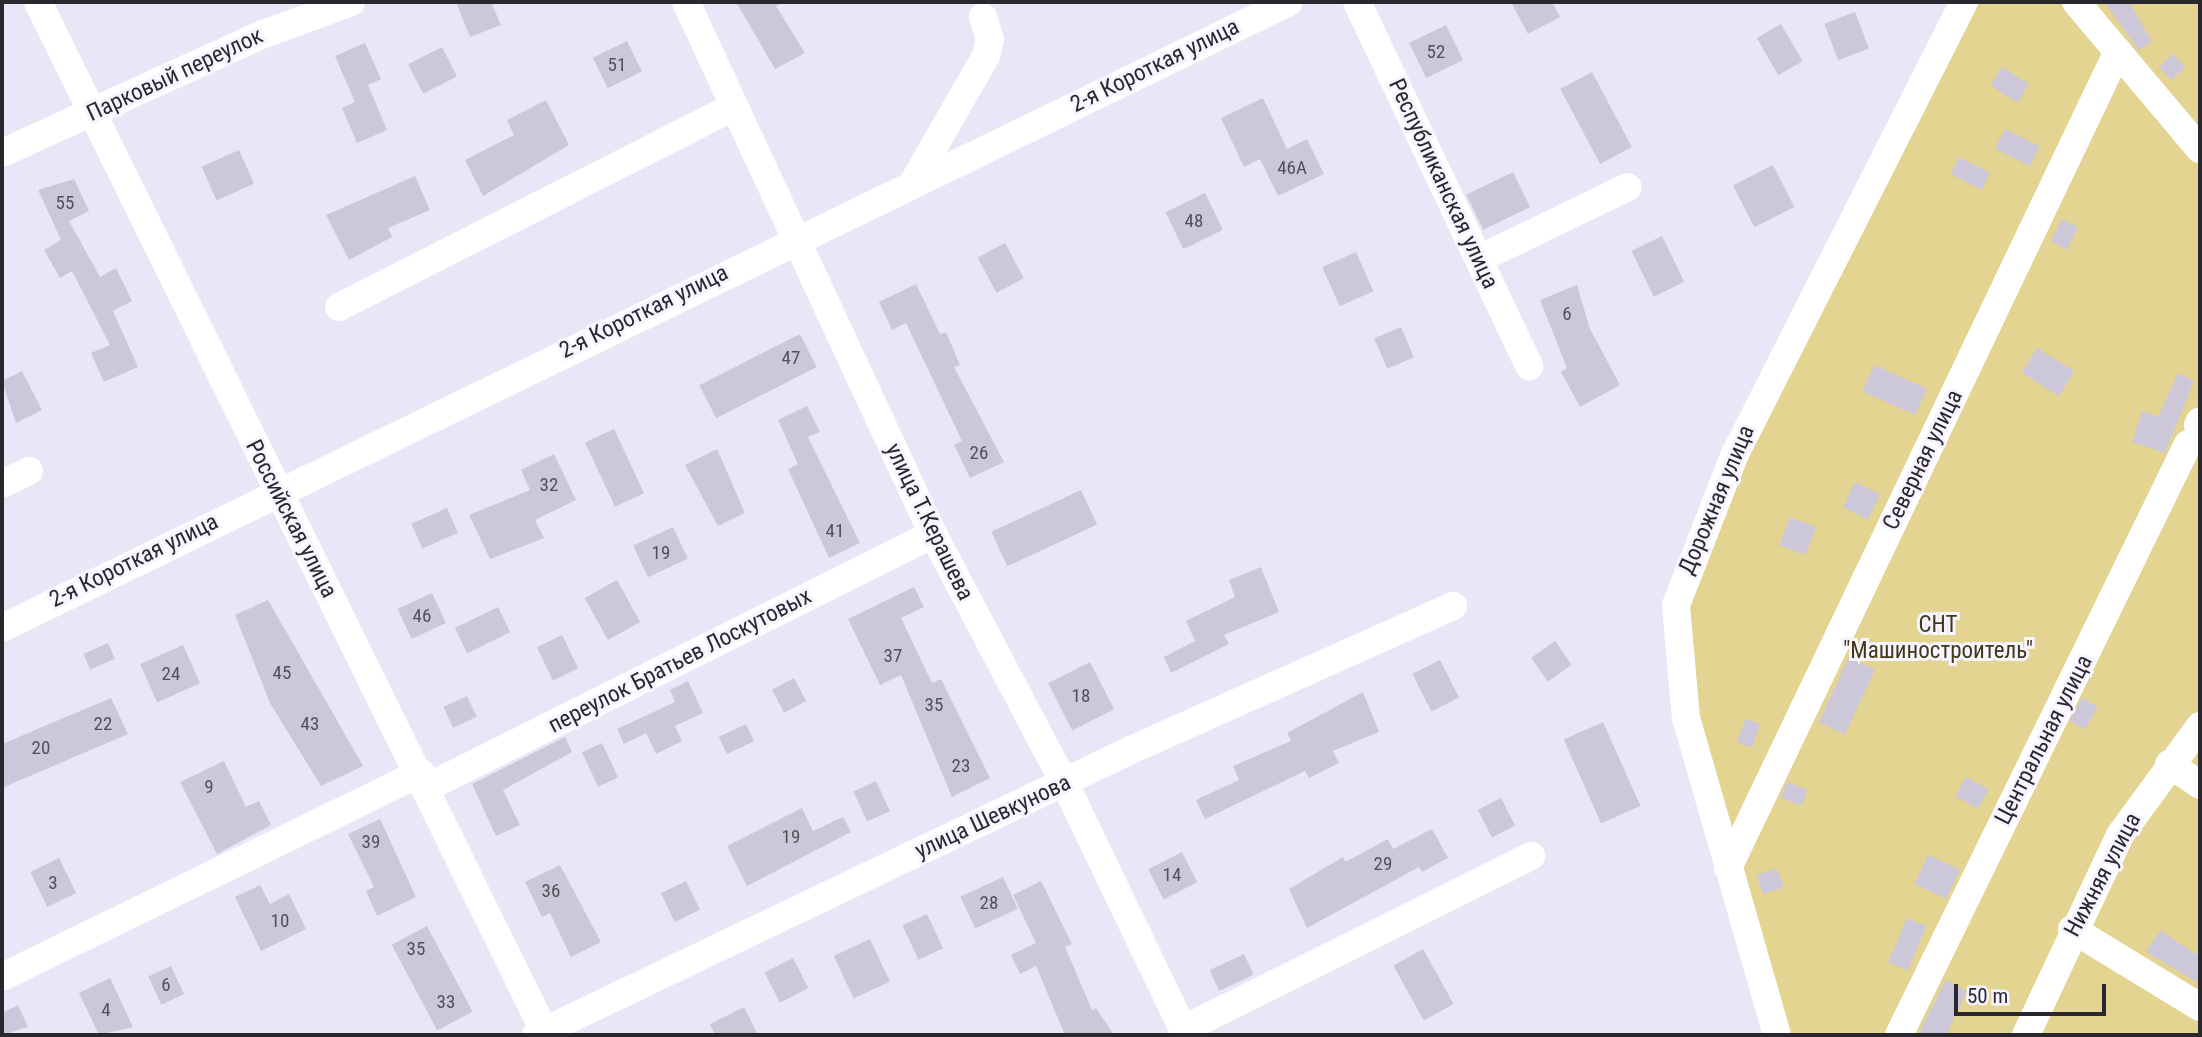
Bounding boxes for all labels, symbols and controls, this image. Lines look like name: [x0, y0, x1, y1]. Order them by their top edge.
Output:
street label: 2-я Короткая улица: [1066, 13, 1244, 119]
street label: Парковый переулок: [83, 22, 267, 128]
house number: 52: [1427, 41, 1445, 63]
house number: 51: [608, 54, 626, 76]
street label: Республиканская улица: [1382, 75, 1504, 293]
house number: 46А: [1277, 157, 1307, 179]
house number: 55: [56, 192, 74, 214]
house number: 48: [1185, 210, 1203, 232]
street label: 2-я Короткая улица: [555, 259, 733, 365]
house number: 6: [1562, 303, 1572, 325]
house number: 47: [782, 347, 800, 369]
street label: Северная улица: [1877, 386, 1969, 534]
street label: Дорожная улица: [1673, 421, 1761, 579]
street label: Российская улица: [239, 435, 343, 603]
street label: улица Т.Керашева: [879, 439, 979, 605]
house number: 26: [970, 442, 988, 464]
house number: 32: [540, 474, 558, 496]
street label: 2-я Короткая улица: [45, 508, 223, 614]
house number: 41: [826, 520, 844, 542]
house number: 19: [652, 542, 670, 564]
street label: переулок Братьев Лоскутовых: [544, 583, 816, 739]
house number: 46: [413, 605, 431, 627]
park label: СНТ "Машиностроитель": [1843, 611, 2033, 665]
house number: 37: [884, 645, 902, 667]
street label: Центральная улица: [1989, 651, 2099, 829]
house number: 45: [273, 662, 291, 684]
house number: 24: [162, 663, 180, 685]
house number: 18: [1072, 685, 1090, 707]
house number: 35: [925, 694, 943, 716]
house number: 22: [94, 713, 112, 735]
house number: 43: [301, 713, 319, 735]
house number: 20: [32, 737, 50, 759]
house number: 23: [952, 755, 970, 777]
street label: улица Шевкунова: [911, 769, 1075, 865]
house number: 9: [204, 776, 214, 798]
street label: Нижняя улица: [2059, 808, 2147, 942]
house number: 19: [782, 826, 800, 848]
house number: 39: [362, 831, 380, 853]
house number: 29: [1374, 853, 1392, 875]
house number: 14: [1163, 864, 1181, 886]
house number: 3: [48, 872, 58, 894]
house number: 36: [542, 880, 560, 902]
house number: 28: [980, 892, 998, 914]
house number: 10: [271, 910, 289, 932]
house number: 35: [407, 938, 425, 960]
scale bar: [1957, 970, 2109, 1014]
house number: 6: [161, 974, 171, 996]
text: 50 m: [1967, 984, 2008, 1008]
house number: 33: [437, 991, 455, 1013]
house number: 4: [101, 999, 111, 1021]

